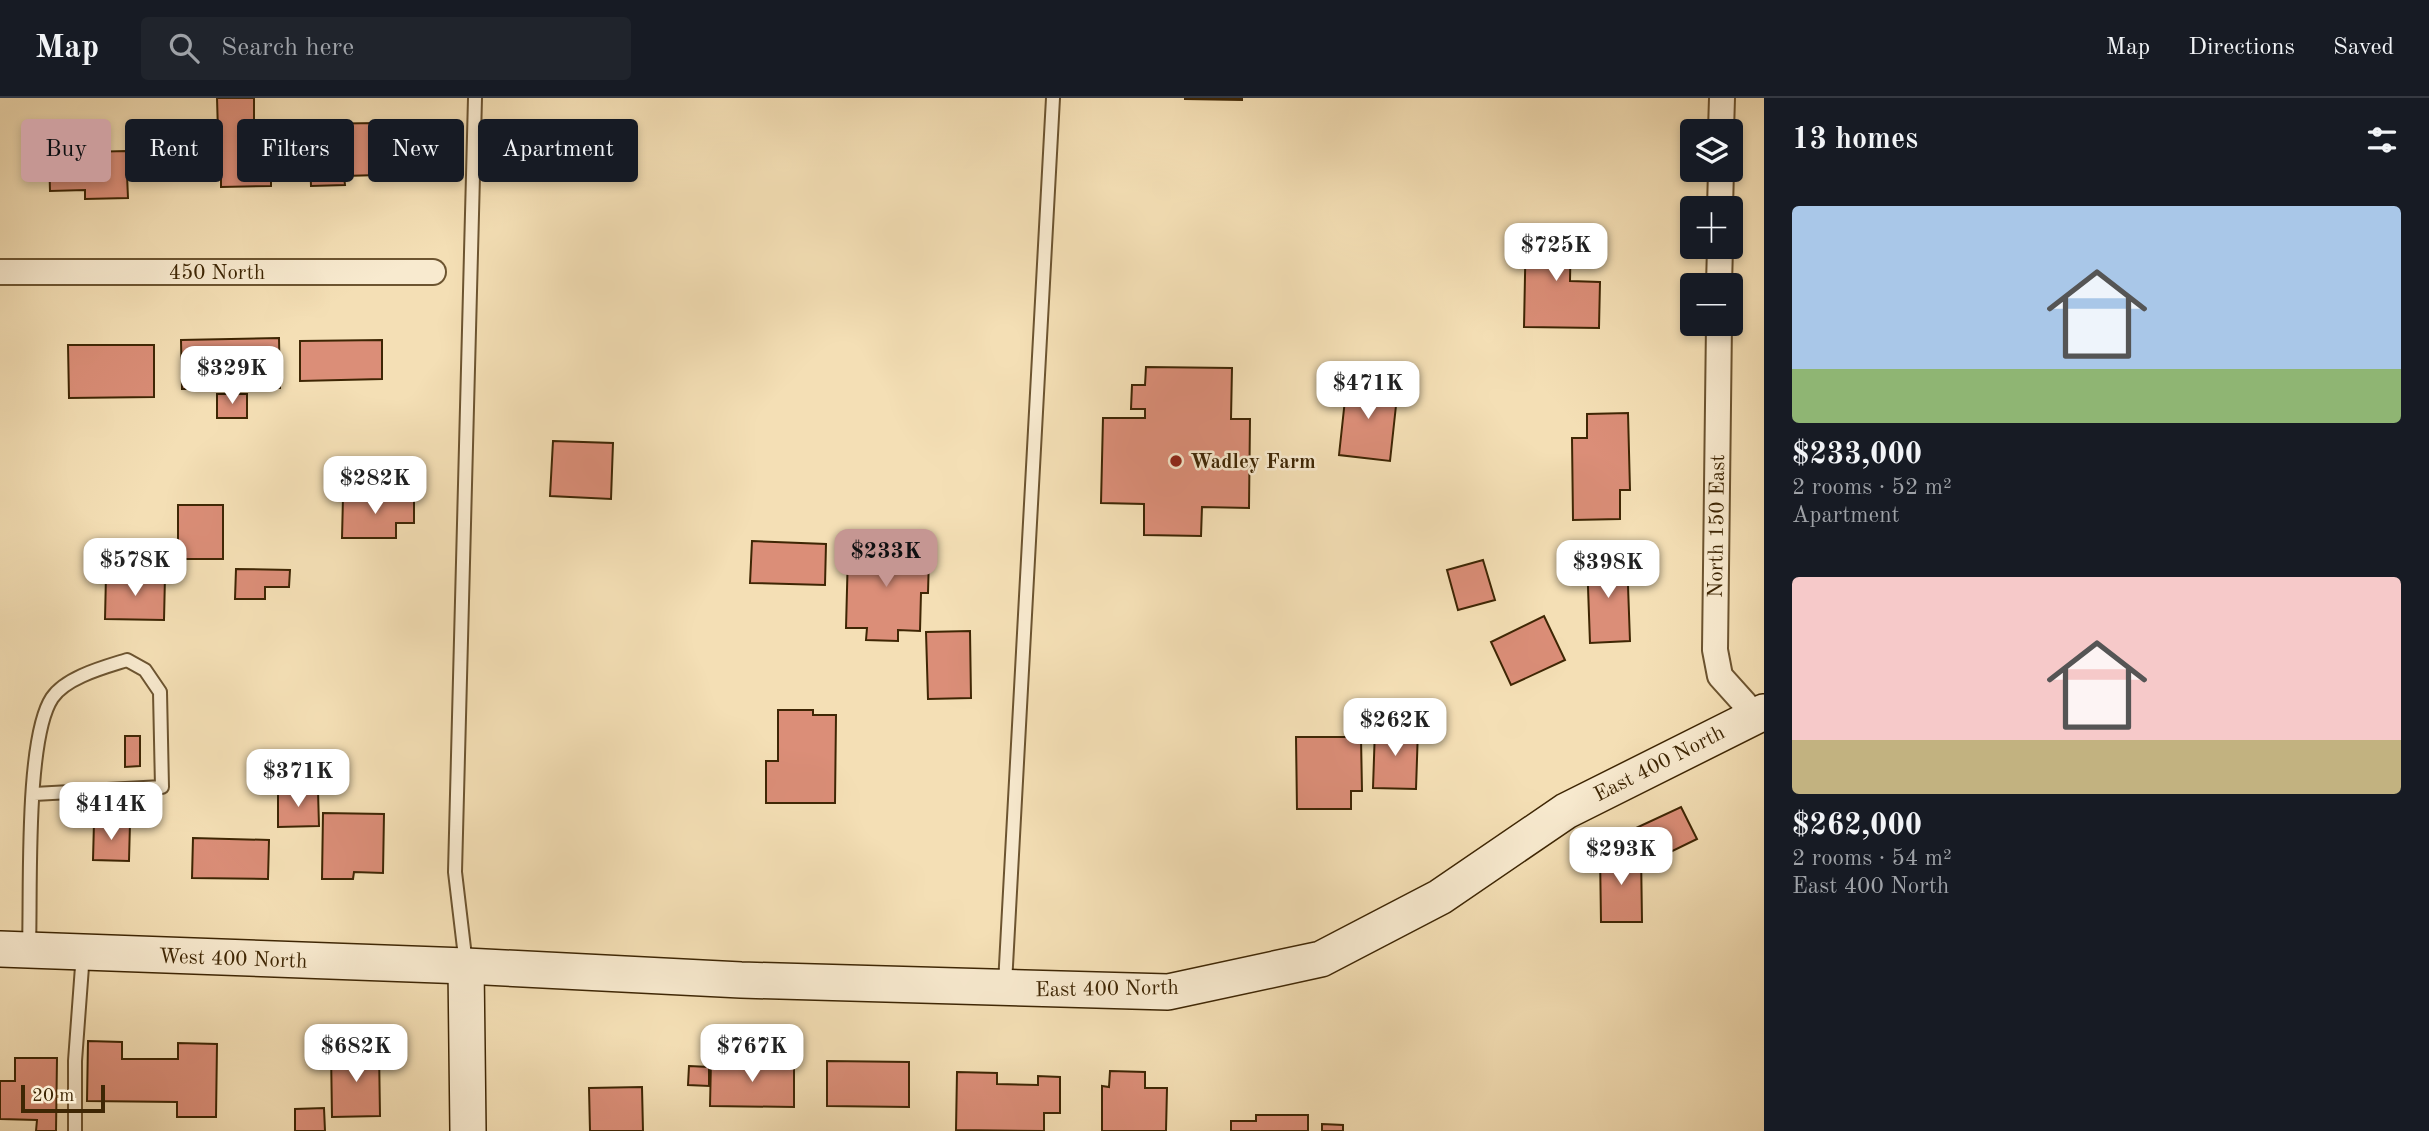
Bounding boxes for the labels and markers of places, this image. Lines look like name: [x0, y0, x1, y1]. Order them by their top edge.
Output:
pin: $725K: [1507, 223, 1605, 283]
pin: $329K: [183, 346, 281, 406]
pin: $471K: [1319, 362, 1417, 421]
place label: Wadley Farm: [1190, 452, 1316, 473]
marker: Wadley Farm: [1168, 453, 1184, 469]
pin: $282K: [326, 456, 424, 516]
pin: $233K: [837, 530, 935, 589]
pin: $578K: [86, 538, 184, 598]
pin: $398K: [1559, 540, 1657, 600]
pin: $262K: [1346, 698, 1444, 758]
pin: $371K: [249, 750, 347, 809]
pin: $414K: [62, 782, 160, 842]
pin: $293K: [1572, 828, 1670, 887]
pin: $682K: [307, 1024, 405, 1084]
pin: $767K: [703, 1024, 801, 1084]

